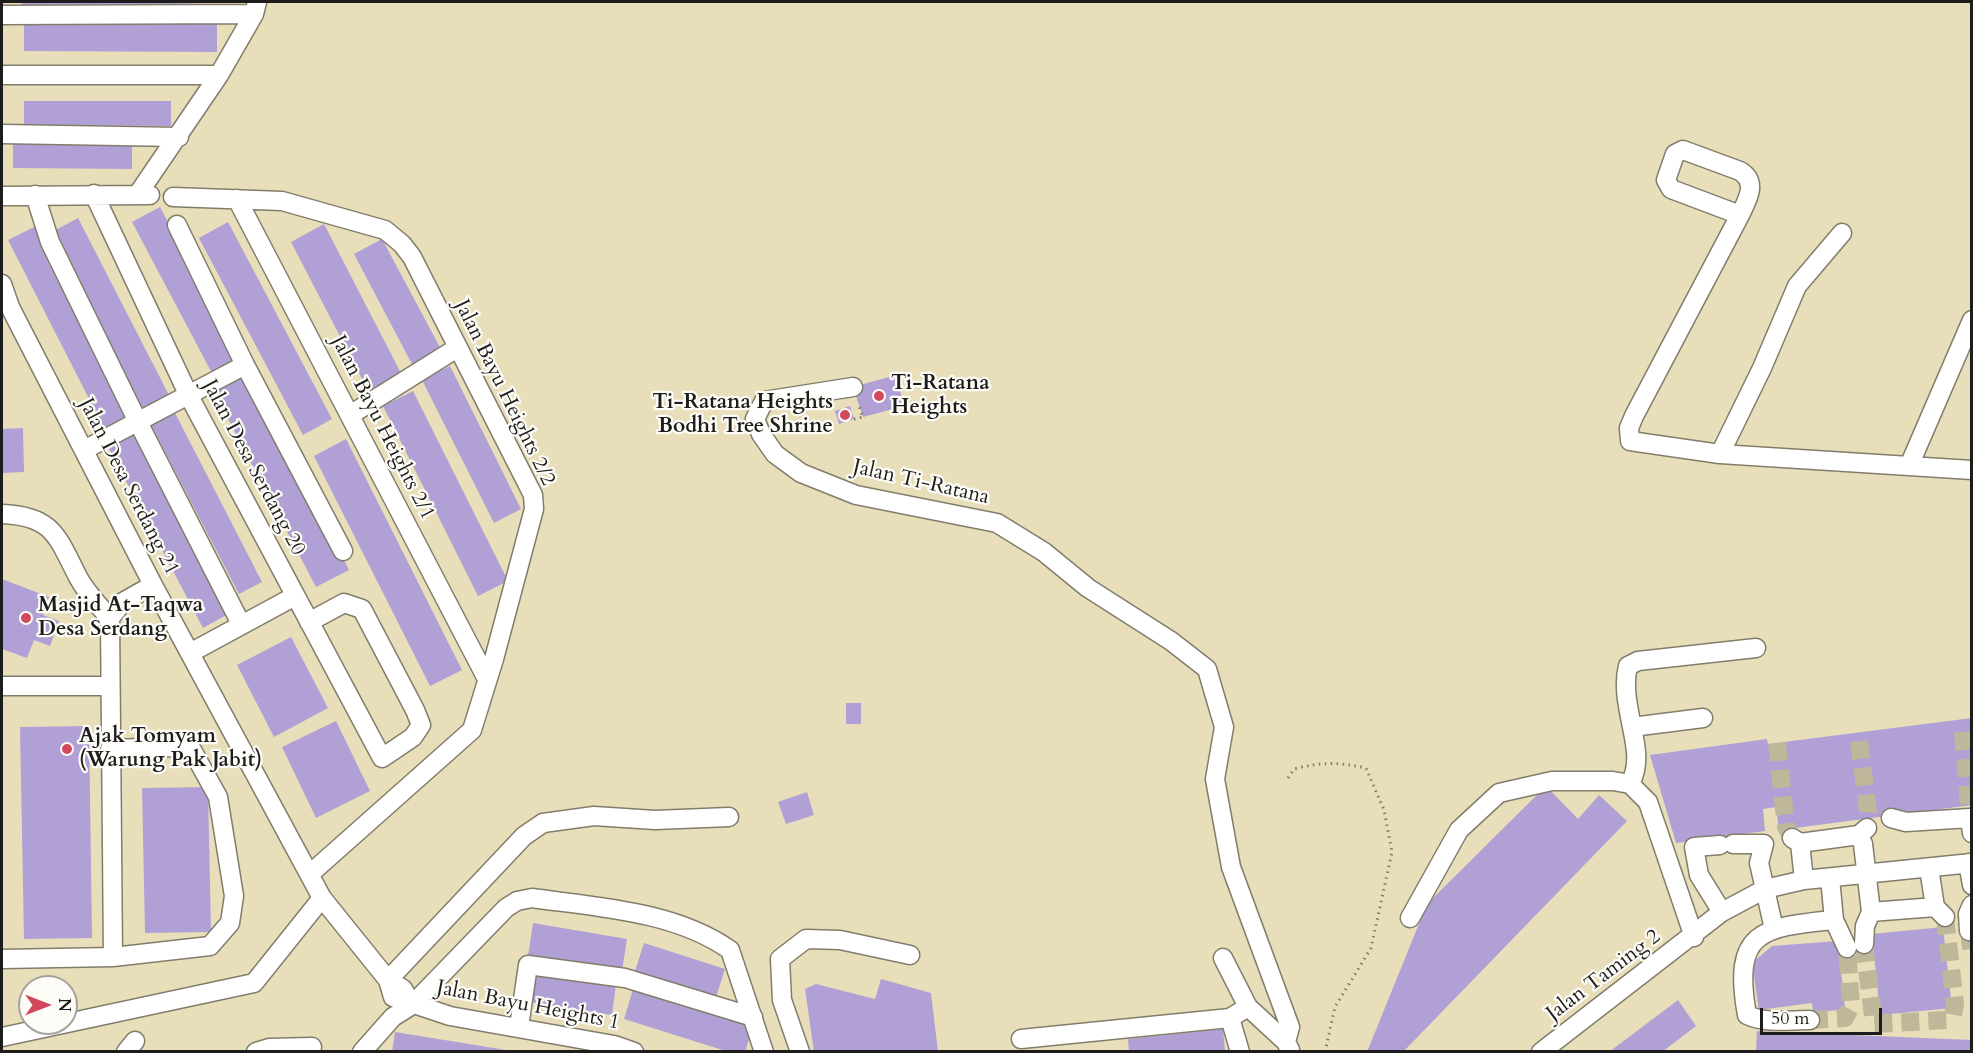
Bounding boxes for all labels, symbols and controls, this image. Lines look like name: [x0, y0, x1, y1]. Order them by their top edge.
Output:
street label: Jalan Bayu Heights 2/2: [448, 296, 560, 490]
street label: Jalan Bayu Heights 2/1: [325, 332, 439, 524]
place label: Ti-Ratana Heights: [891, 371, 990, 421]
street label: Jalan Desa Serdang 20: [196, 376, 310, 560]
marker: Ti-Ratana Heights: [872, 389, 886, 403]
place label: Ti-Ratana Heights Bodhi Tree Shrine: [652, 390, 833, 440]
street label: Jalan Desa Serdang 21: [72, 394, 184, 580]
marker: Ti-Ratana Heights Bodhi Tree Shrine: [838, 408, 852, 422]
street label: Jalan Ti-Ratana: [850, 455, 992, 511]
place label: Masjid At-Taqwa Desa Serdang: [38, 593, 203, 643]
marker: Masjid At-Taqwa Desa Serdang: [19, 611, 33, 625]
place label: Ajak Tomyam (Warung Pak Jabit): [79, 724, 262, 774]
marker: Ajak Tomyam (Warung Pak Jabit): [60, 742, 74, 756]
street label: Jalan Taming 2: [1542, 925, 1666, 1027]
north arrow: [18, 975, 78, 1035]
street label: Jalan Bayu Heights 1: [434, 976, 622, 1036]
scale bar: [1763, 996, 1884, 1034]
text: N: [53, 998, 75, 1012]
text: 50 m: [1771, 1006, 1810, 1031]

